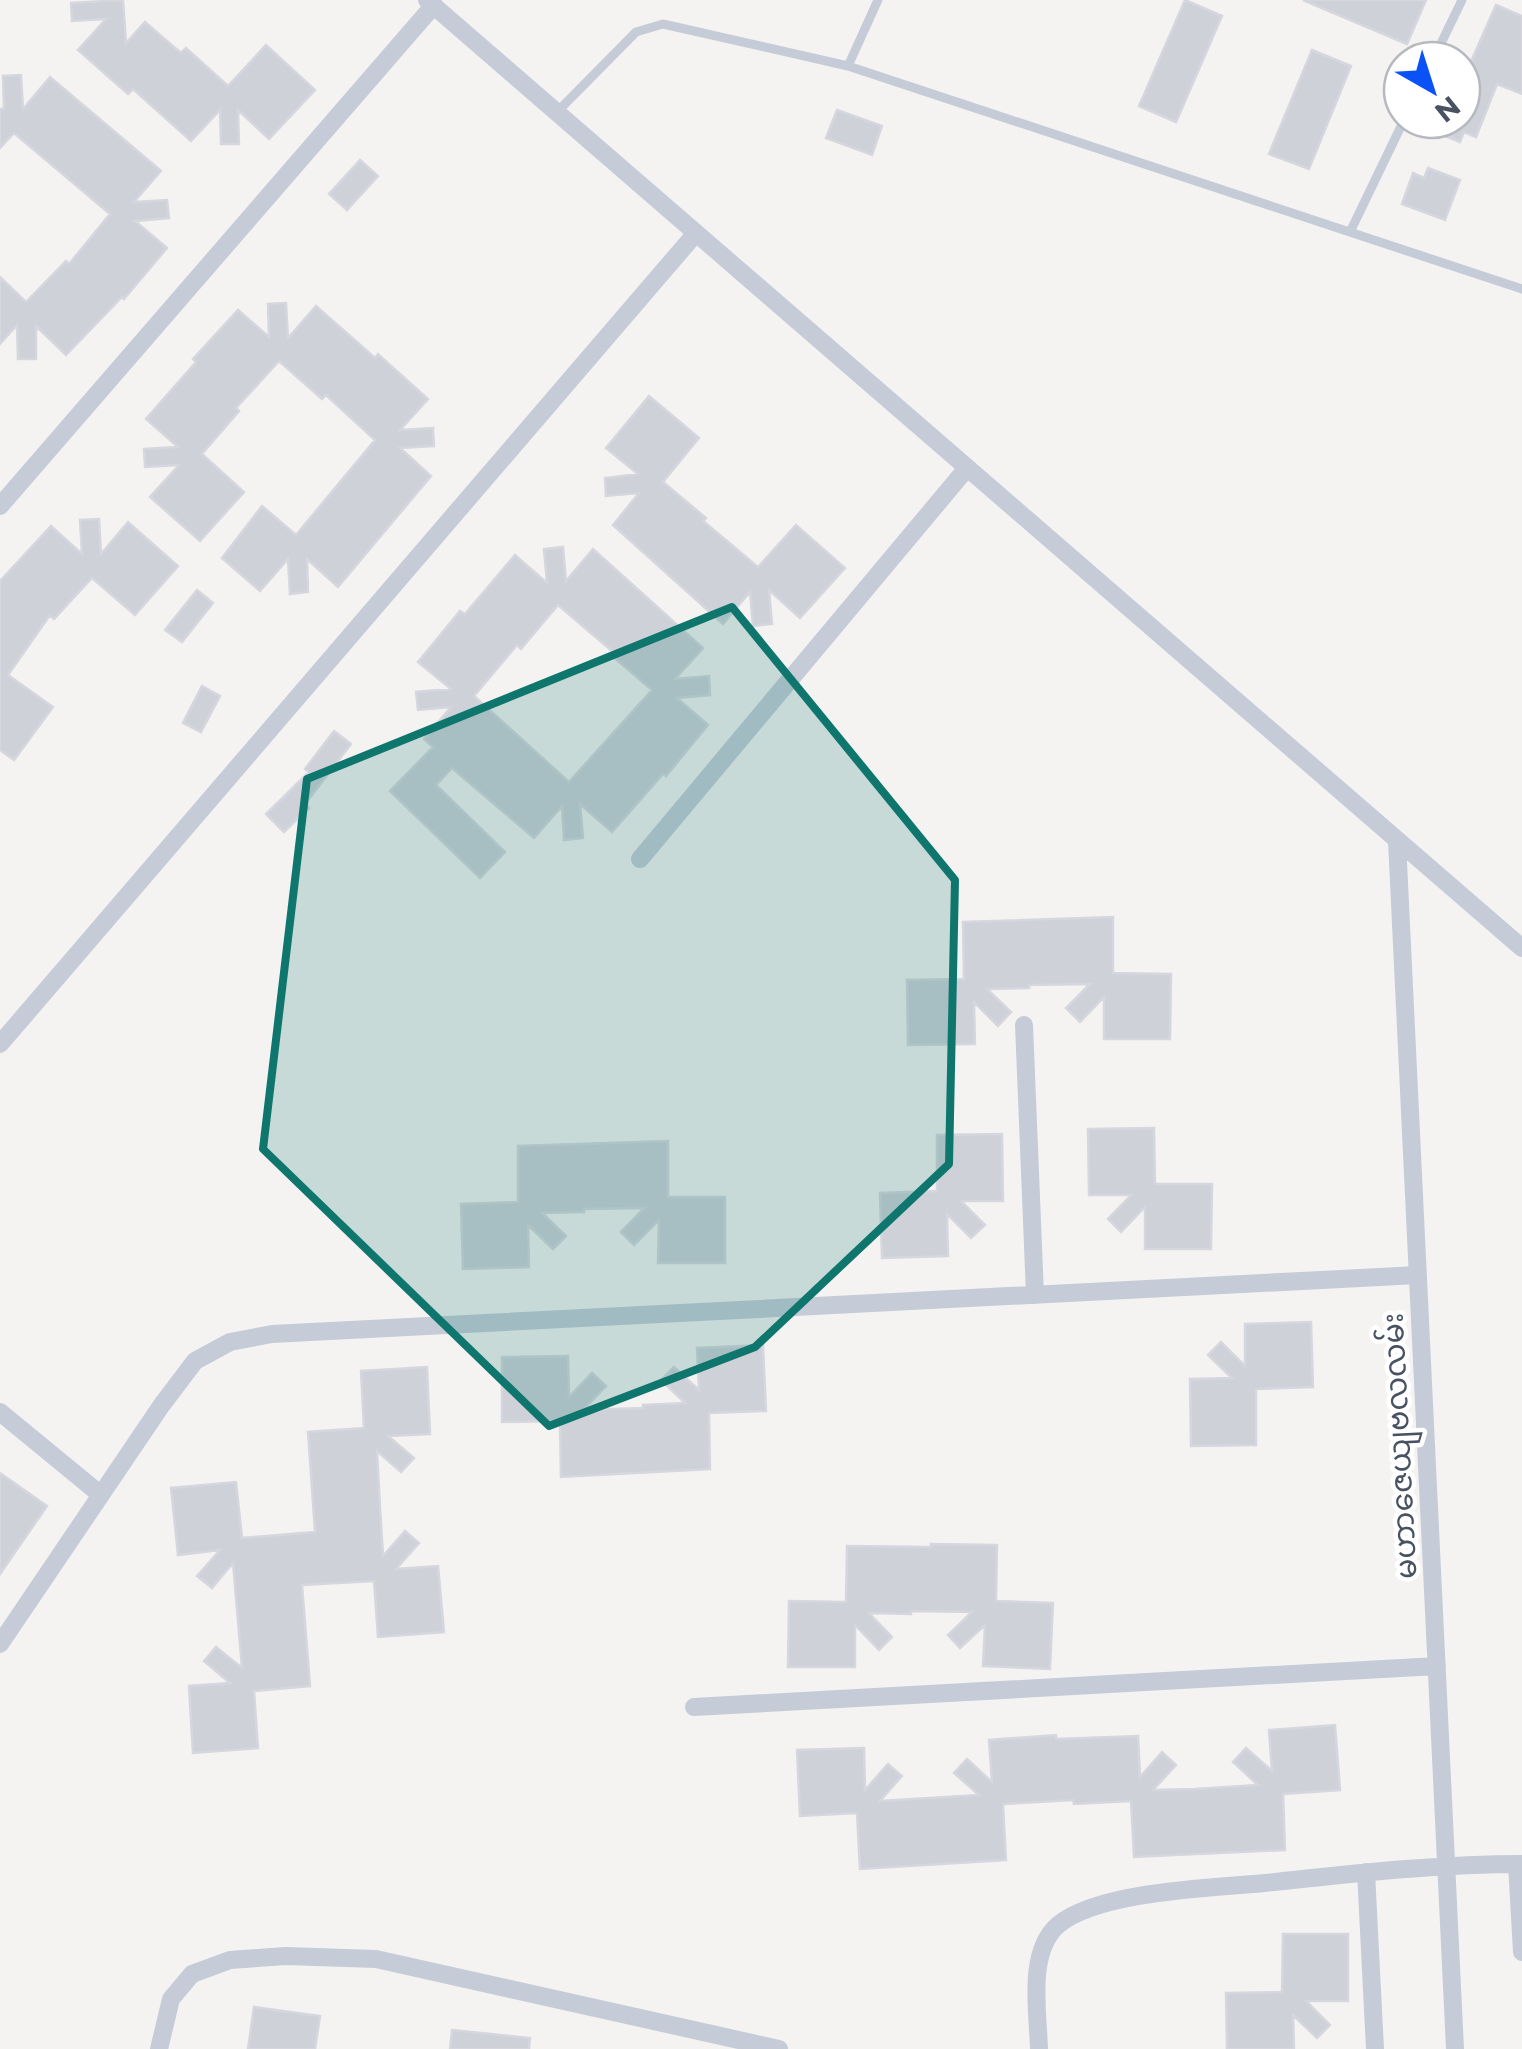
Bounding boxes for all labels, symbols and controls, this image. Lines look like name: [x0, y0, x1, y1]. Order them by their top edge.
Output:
north arrow: [1382, 40, 1482, 140]
text: N: [1428, 89, 1467, 130]
street label: မဟာဇေယျဗလလမ်း: [1371, 1311, 1431, 1580]

